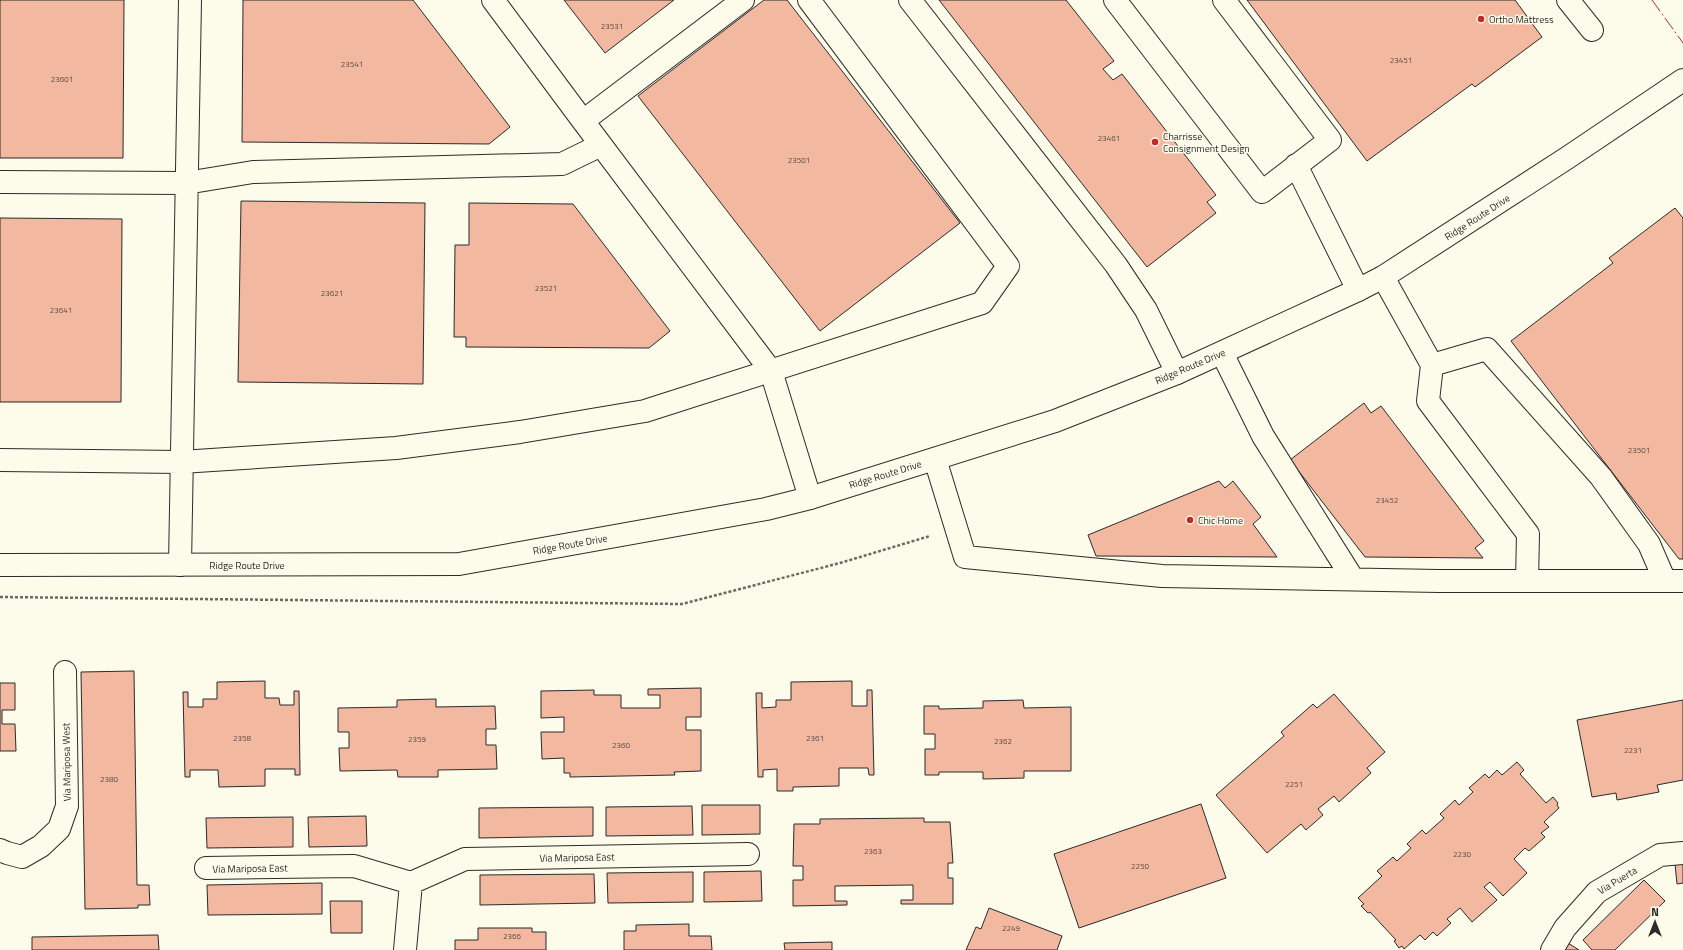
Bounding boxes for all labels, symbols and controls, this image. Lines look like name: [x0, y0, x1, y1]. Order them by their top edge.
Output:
place label: Ortho Mattress: [1489, 12, 1554, 27]
marker: Ortho Mattress: [1476, 14, 1486, 24]
house number: 23531: [601, 20, 623, 32]
house number: 23451: [1390, 54, 1412, 66]
house number: 23541: [341, 58, 363, 70]
house number: 23601: [51, 73, 73, 85]
place label: Charrisse Consignment Design: [1163, 129, 1250, 156]
house number: 23461: [1098, 132, 1120, 144]
marker: Charrisse Consignment Design: [1150, 137, 1160, 147]
house number: 23501: [788, 154, 810, 166]
street label: Ridge Route Drive: [1442, 191, 1513, 244]
house number: 23521: [535, 282, 557, 294]
house number: 23621: [321, 287, 343, 299]
house number: 23641: [50, 304, 72, 316]
street label: Ridge Route Drive: [1153, 345, 1228, 388]
house number: 23501: [1628, 444, 1650, 456]
street label: Ridge Route Drive: [847, 456, 923, 493]
house number: 23452: [1376, 494, 1398, 506]
place label: Chic Home: [1198, 513, 1243, 528]
marker: Chic Home: [1185, 515, 1195, 525]
street label: Ridge Route Drive: [532, 531, 608, 558]
street label: Ridge Route Drive: [209, 558, 285, 573]
street label: Via Mariposa West: [58, 722, 75, 801]
house number: 2358: [233, 732, 251, 744]
house number: 2361: [806, 732, 824, 744]
house number: 2359: [408, 733, 426, 745]
house number: 2362: [994, 735, 1012, 747]
house number: 2360: [612, 739, 630, 751]
house number: 2231: [1624, 744, 1642, 756]
house number: 2380: [100, 773, 118, 785]
house number: 2251: [1285, 778, 1303, 790]
house number: 2363: [864, 845, 882, 857]
house number: 2230: [1453, 848, 1471, 860]
street label: Via Mariposa East: [539, 849, 615, 866]
street label: Via Mariposa East: [212, 860, 288, 877]
house number: 2250: [1131, 860, 1149, 872]
street label: Via Puerta: [1595, 863, 1640, 898]
north arrow: [1635, 902, 1675, 942]
text: N: [1651, 904, 1659, 920]
house number: 2249: [1002, 922, 1020, 934]
house number: 2366: [503, 930, 521, 942]

